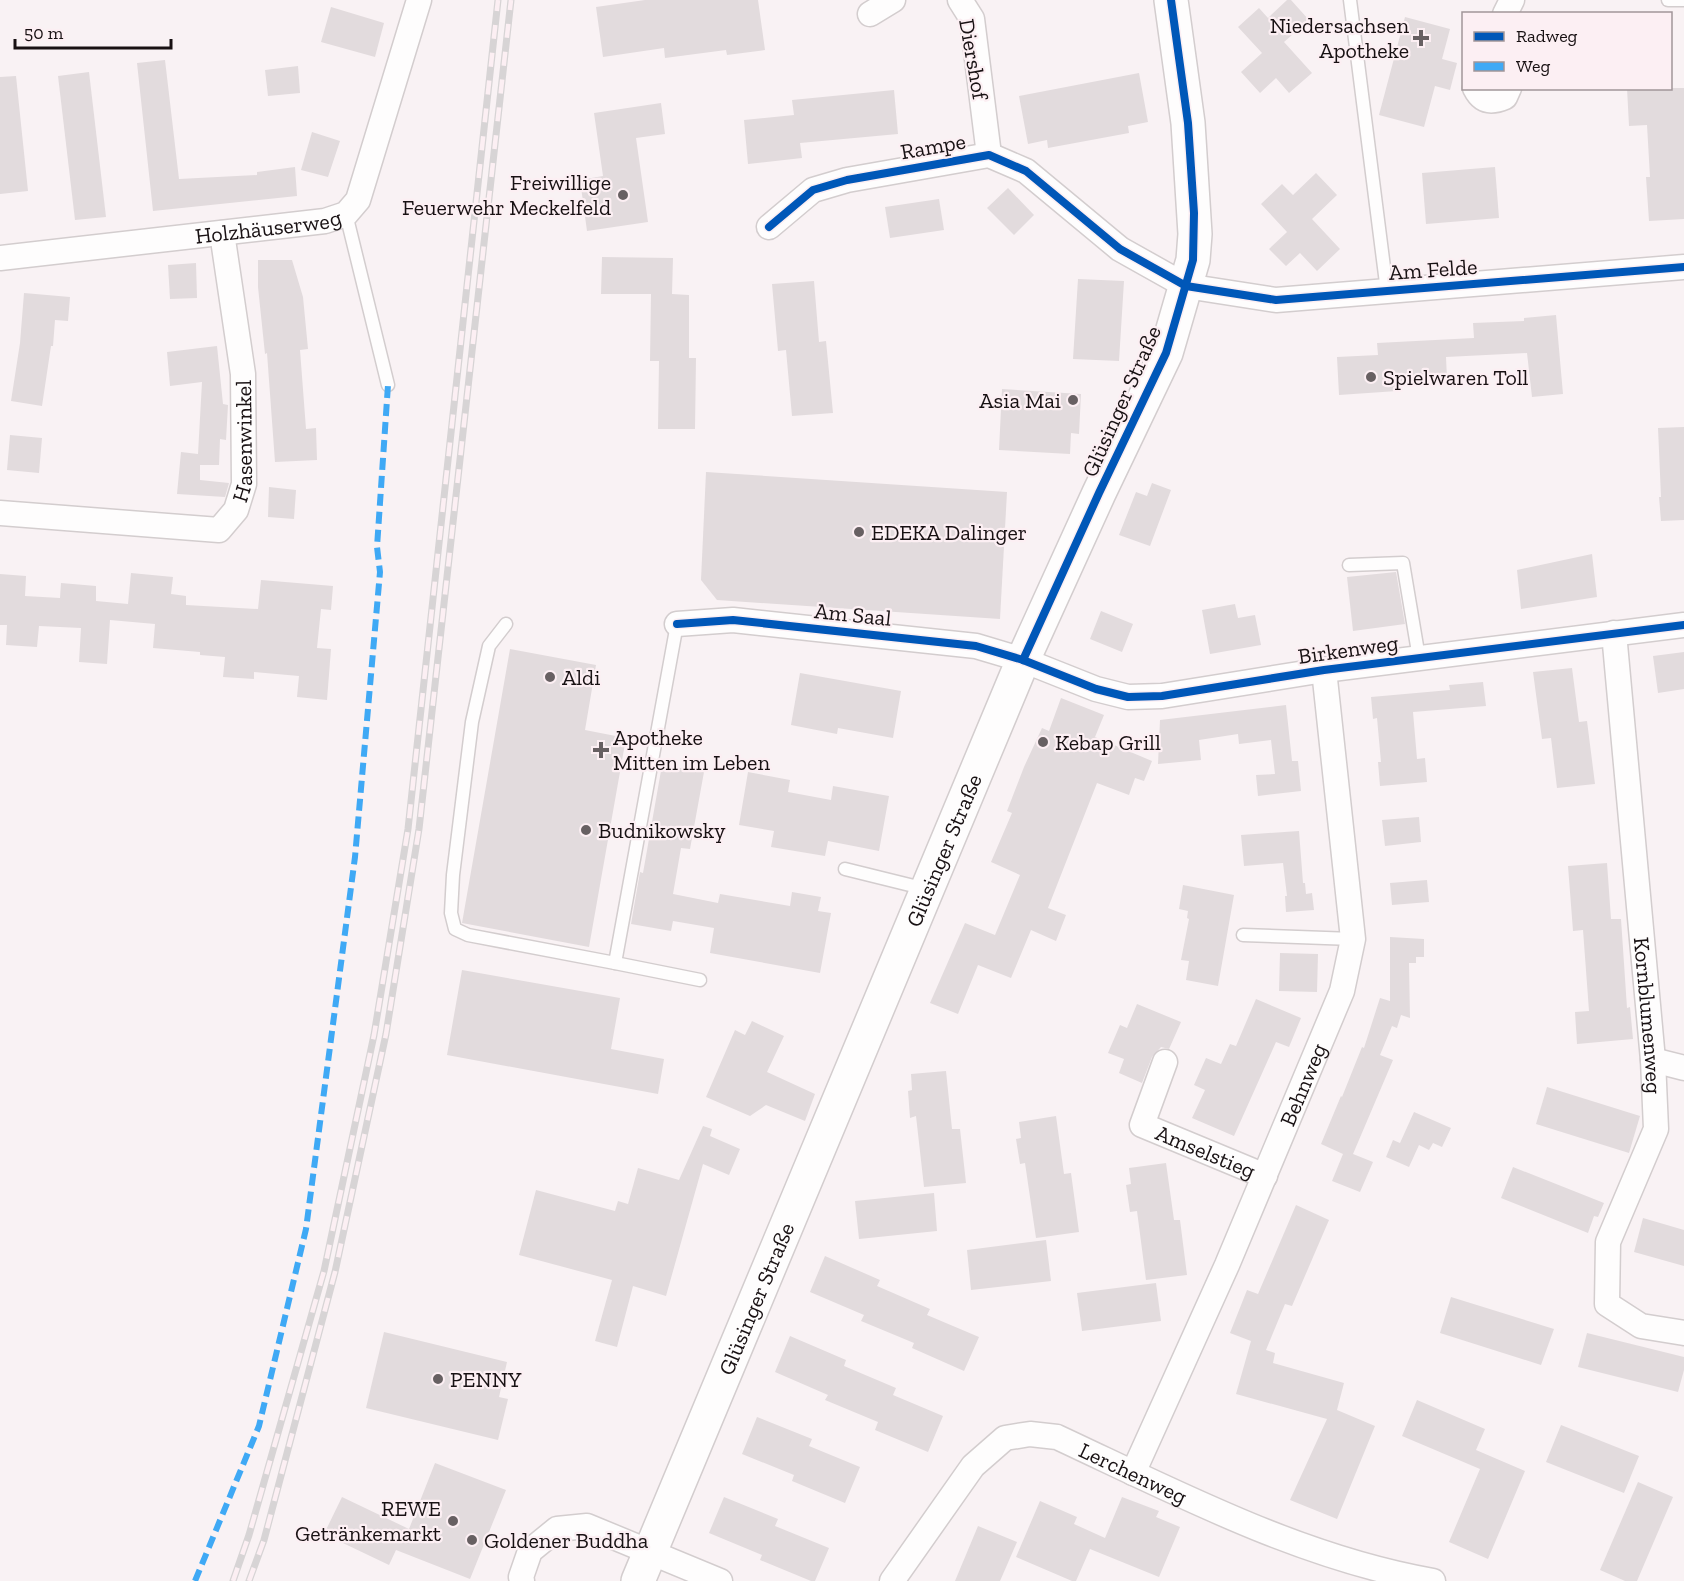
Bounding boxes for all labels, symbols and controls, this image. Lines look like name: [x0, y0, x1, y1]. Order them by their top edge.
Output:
scale bar: [15, 12, 171, 50]
place label: Niedersachsen Apotheke: [1270, 12, 1409, 64]
legend: [1462, 12, 1672, 90]
street label: Diershof: [953, 17, 994, 104]
text: 50 m: [24, 22, 64, 44]
text: Radweg: [1516, 25, 1578, 47]
marker: Niedersachsen Apotheke: [1414, 31, 1428, 45]
text: Weg: [1516, 55, 1550, 77]
street label: Rampe: [898, 127, 968, 165]
place label: Freiwillige Feuerwehr Meckelfeld: [402, 169, 611, 221]
marker: Freiwillige Feuerwehr Meckelfeld: [616, 188, 630, 202]
street label: Holzhäuserweg: [194, 203, 345, 250]
street label: Am Felde: [1388, 253, 1478, 286]
street label: Glüsinger Straße: [1076, 321, 1167, 481]
place label: Spielwaren Toll: [1383, 364, 1529, 391]
marker: Spielwaren Toll: [1364, 370, 1378, 384]
street label: Hasenwinkel: [226, 380, 258, 505]
place label: Asia Mai: [979, 387, 1061, 414]
marker: Asia Mai: [1066, 393, 1080, 407]
place label: EDEKA Dalinger: [871, 519, 1027, 546]
marker: EDEKA Dalinger: [852, 525, 866, 539]
street label: Am Saal: [813, 597, 893, 632]
street label: Birkenweg: [1296, 629, 1400, 670]
place label: Aldi: [562, 664, 600, 691]
marker: Aldi: [543, 670, 557, 684]
place label: Apotheke Mitten im Leben: [613, 724, 770, 776]
place label: Kebap Grill: [1055, 729, 1161, 756]
marker: Kebap Grill: [1036, 735, 1050, 749]
marker: Apotheke Mitten im Leben: [594, 743, 608, 757]
street label: Glüsinger Straße: [900, 770, 988, 931]
place label: Budnikowsky: [598, 817, 726, 844]
marker: Budnikowsky: [579, 823, 593, 837]
street label: Kornblumenweg: [1628, 936, 1667, 1094]
street label: Behnweg: [1274, 1039, 1333, 1130]
street label: Amselstieg: [1152, 1119, 1259, 1185]
street label: Glüsinger Straße: [713, 1219, 800, 1379]
place label: PENNY: [450, 1366, 522, 1393]
marker: PENNY: [431, 1372, 445, 1386]
street label: Lerchenweg: [1075, 1436, 1191, 1510]
place label: REWE Getränkemarkt: [295, 1495, 442, 1547]
marker: REWE Getränkemarkt: [446, 1514, 460, 1528]
place label: Goldener Buddha: [484, 1527, 649, 1554]
marker: Goldener Buddha: [465, 1533, 479, 1547]

